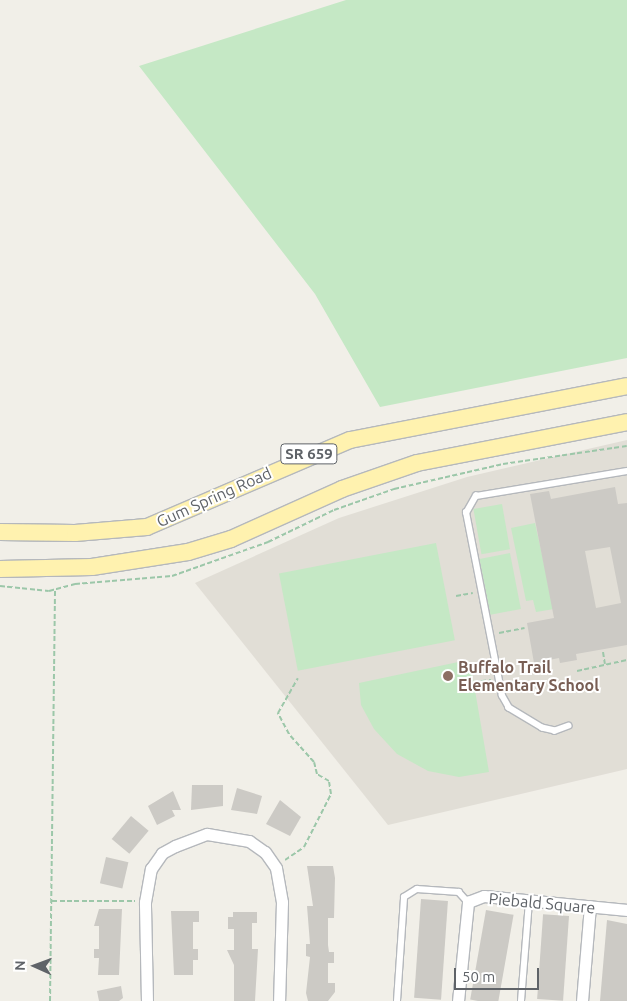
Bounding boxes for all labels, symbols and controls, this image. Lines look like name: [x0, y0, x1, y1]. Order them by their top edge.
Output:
road number: SR 659: [280, 442, 338, 466]
street label: Gum Spring Road: [154, 463, 274, 531]
place label: Buffalo Trail Elementary School: [458, 657, 599, 695]
marker: Buffalo Trail Elementary School: [442, 670, 454, 682]
street label: Piebald Square: [488, 889, 596, 917]
north arrow: [10, 941, 60, 991]
scale bar: [457, 958, 542, 990]
text: N: [12, 960, 28, 971]
text: 50 m: [462, 968, 495, 985]

